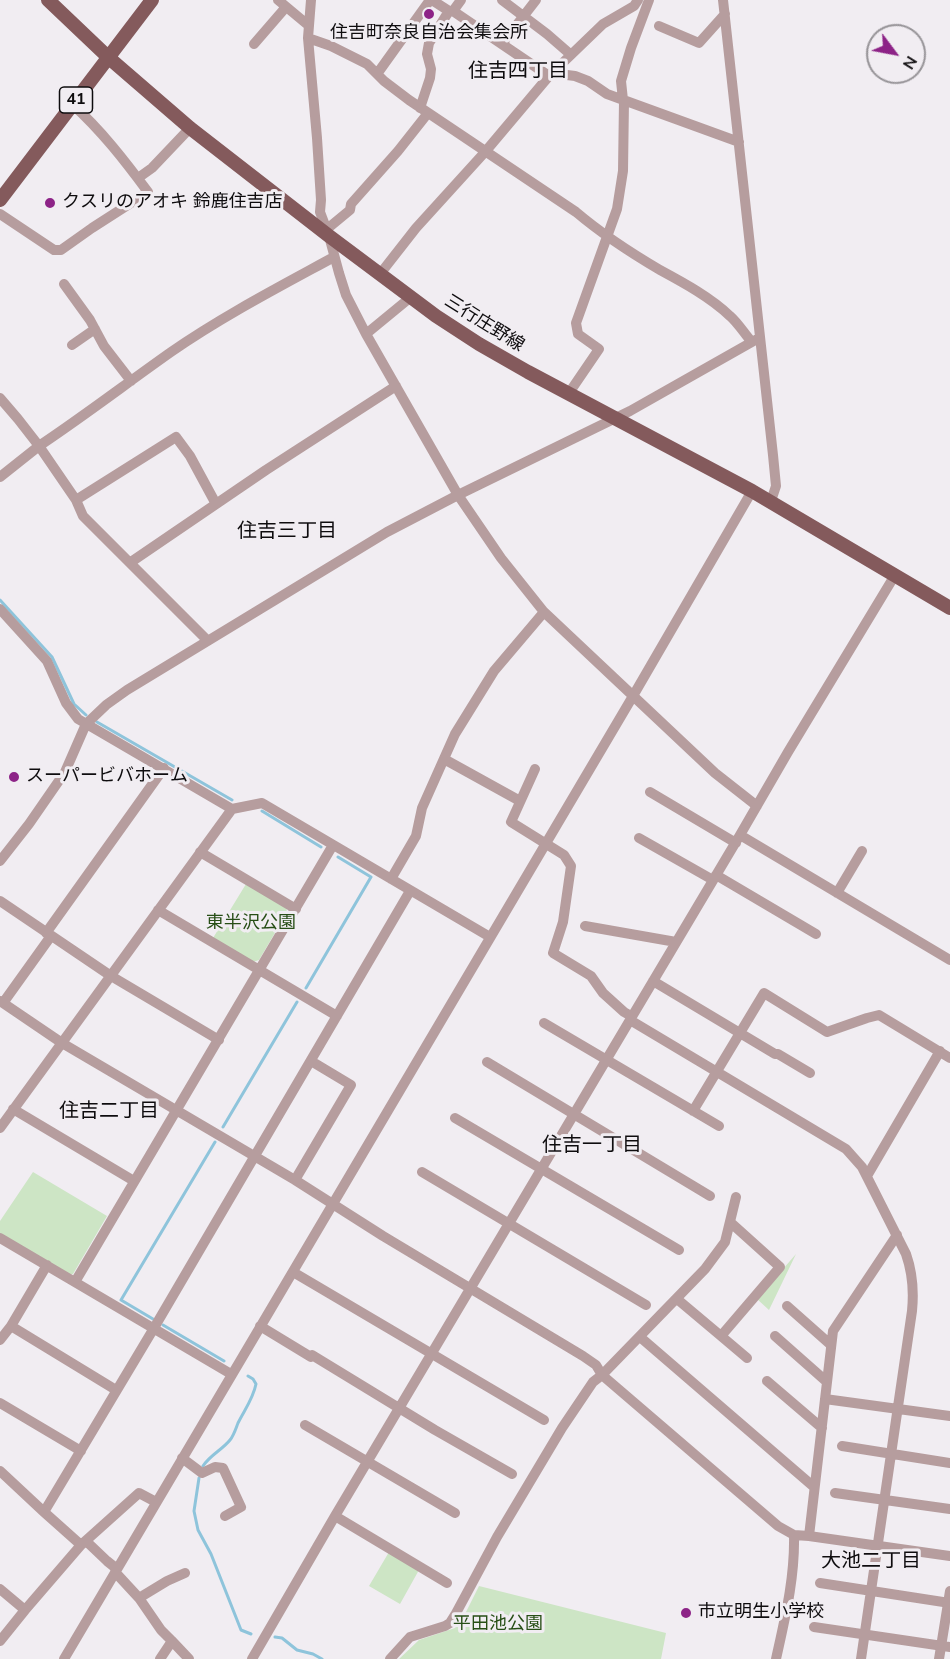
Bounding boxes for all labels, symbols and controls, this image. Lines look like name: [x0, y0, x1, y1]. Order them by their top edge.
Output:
marker: 住吉町奈良自治会集会所: [422, 7, 436, 21]
place label: 住吉町奈良自治会集会所: [330, 23, 528, 45]
north arrow: [866, 24, 926, 84]
text: N: [897, 52, 922, 73]
district label: 住吉四丁目: [468, 60, 568, 84]
road number: 41: [60, 87, 92, 113]
place label: クスリのアオキ 鈴鹿住吉店: [62, 192, 283, 214]
marker: クスリのアオキ 鈴鹿住吉店: [43, 196, 57, 210]
street label: 三行庄野線: [440, 291, 528, 357]
district label: 住吉三丁目: [237, 520, 337, 544]
place label: スーパービバホーム: [26, 766, 188, 788]
marker: スーパービバホーム: [7, 770, 21, 784]
park label: 東半沢公園: [206, 913, 296, 935]
district label: 住吉二丁目: [59, 1100, 159, 1124]
district label: 住吉一丁目: [542, 1134, 642, 1158]
district label: 大池二丁目: [821, 1550, 921, 1574]
place label: 市立明生小学校: [698, 1602, 824, 1624]
marker: 市立明生小学校: [679, 1606, 693, 1620]
park label: 平田池公園: [453, 1614, 543, 1636]

